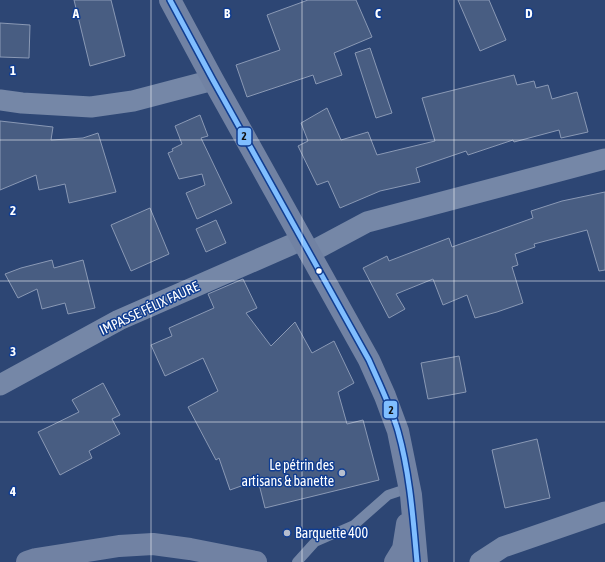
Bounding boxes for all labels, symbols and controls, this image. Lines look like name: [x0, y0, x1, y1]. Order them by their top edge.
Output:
text: A: [72, 6, 80, 21]
text: B: [224, 6, 231, 21]
text: C: [375, 6, 381, 21]
text: D: [525, 6, 533, 21]
text: 1: [10, 63, 16, 78]
line badge: 2: [237, 127, 252, 146]
text: 2: [241, 130, 247, 142]
text: 2: [10, 203, 16, 218]
unlabelled marker: [314, 266, 324, 276]
street label: IMPASSE FÉLIX FAURE: [97, 278, 201, 338]
text: 3: [10, 344, 16, 359]
line badge: 2: [383, 400, 398, 419]
text: 2: [388, 404, 394, 416]
place label: Le pétrin des artisans & banette: [241, 457, 334, 489]
marker: Le pétrin des artisans & banette: [337, 468, 347, 478]
text: 4: [9, 484, 16, 499]
place label: Barquette 400: [295, 525, 368, 541]
marker: Barquette 400: [282, 528, 292, 538]

